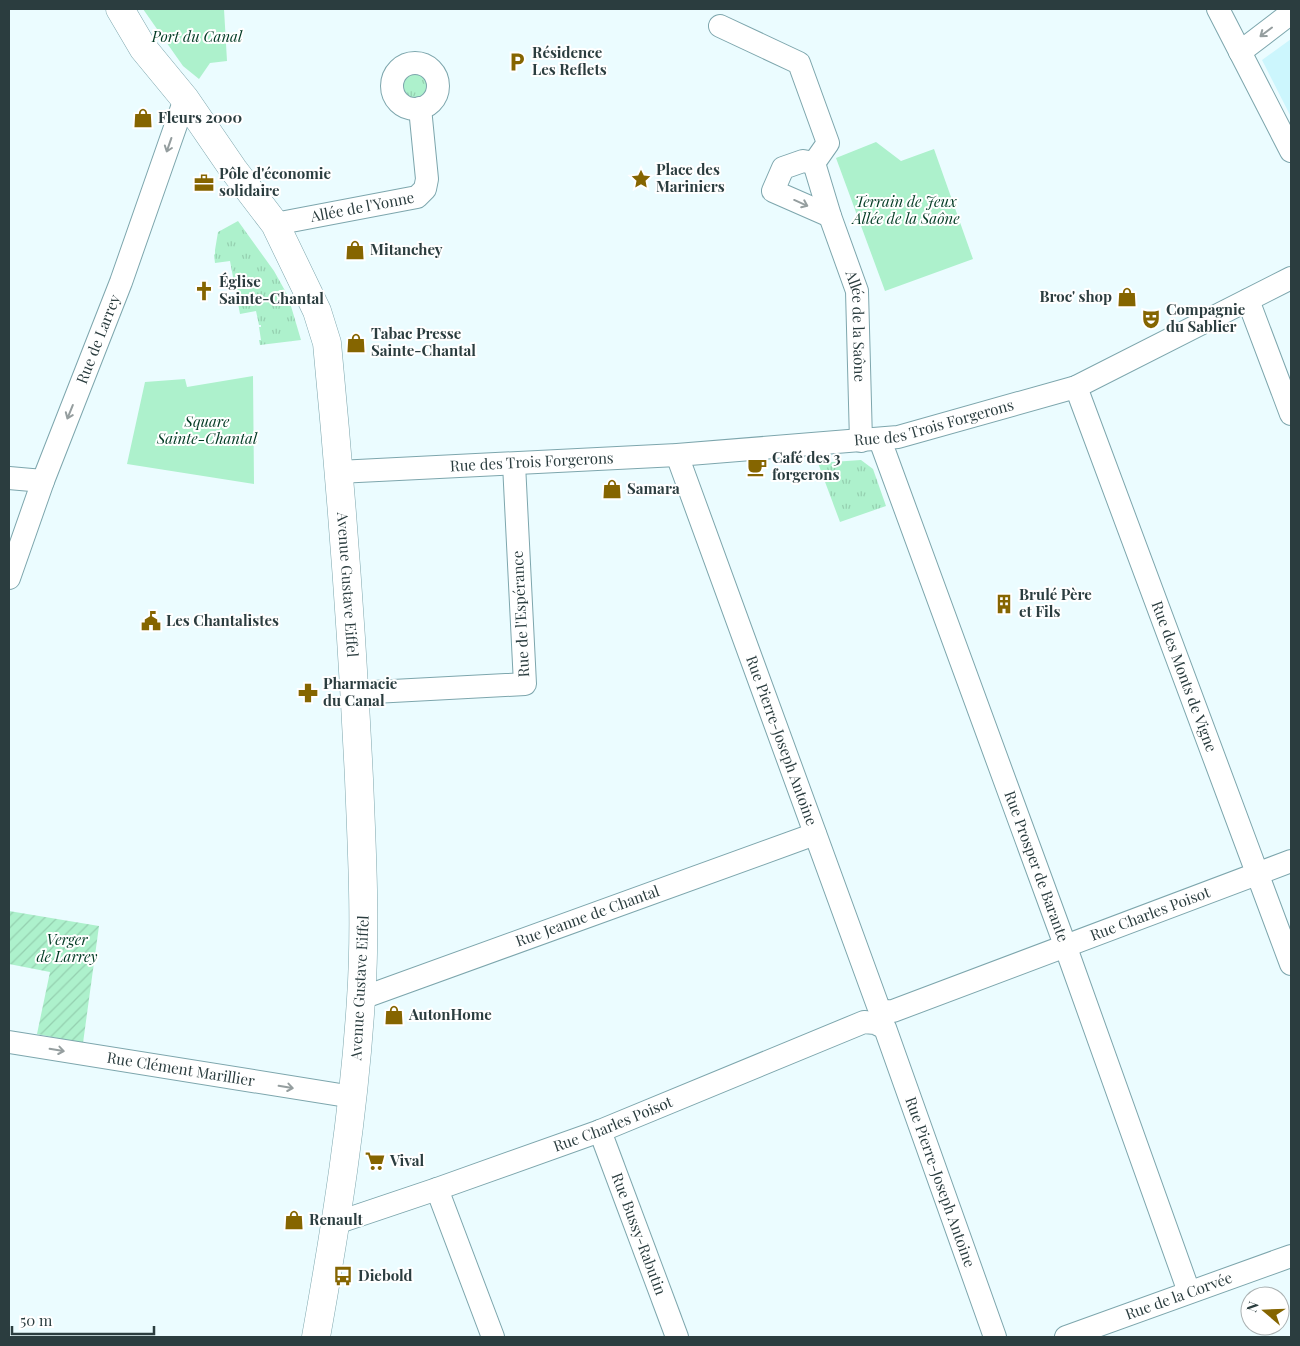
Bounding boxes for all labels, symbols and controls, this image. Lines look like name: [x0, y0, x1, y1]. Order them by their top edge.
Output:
park label: Port du Canal: [151, 26, 243, 46]
one-way arrow: [1260, 27, 1273, 38]
place label: Résidence Les Reflets: [532, 42, 607, 79]
parking icon: Résidence Les Reflets: [506, 51, 528, 73]
shop icon: Fleurs 2000: [132, 107, 154, 129]
place label: Fleurs 2000: [158, 107, 242, 127]
one-way arrow: [164, 137, 173, 152]
place label: Place des Mariniers: [656, 159, 725, 196]
place label: Pôle d'économie solidaire: [219, 163, 332, 200]
place icon: Place des Mariniers: [630, 168, 652, 190]
office icon: Pôle d'économie solidaire: [193, 172, 215, 194]
street label: Allée de l'Yonne: [308, 187, 416, 226]
park label: Terrain de Jeux Allée de la Saône: [850, 191, 960, 228]
one-way arrow: [793, 199, 808, 209]
shop icon: Mitanchey: [344, 239, 366, 261]
place label: Mitanchey: [370, 239, 443, 259]
street label: Allée de la Saône: [841, 266, 870, 382]
place label: Église Sainte-Chantal: [219, 271, 324, 308]
church icon: Église Sainte-Chantal: [193, 280, 215, 302]
place label: Broc' shop: [1039, 286, 1112, 306]
shop icon: Broc' shop: [1116, 286, 1138, 308]
street label: Rue de Larrey: [71, 291, 124, 386]
place label: Compagnie du Sablier: [1166, 299, 1246, 336]
theatre icon: Compagnie du Sablier: [1140, 308, 1162, 330]
place label: Tabac Presse Sainte-Chantal: [371, 323, 476, 360]
shop icon: Tabac Presse Sainte-Chantal: [345, 332, 367, 354]
street label: Rue des Trois Forgerons: [853, 394, 1016, 450]
one-way arrow: [65, 404, 74, 419]
park label: Square Sainte-Chantal: [156, 411, 258, 448]
street label: Rue des Trois Forgerons: [449, 447, 614, 475]
place label: Café des 3 forgerons: [772, 447, 841, 484]
cafe icon: Café des 3 forgerons: [746, 456, 768, 478]
shop icon: Samara: [601, 478, 623, 500]
place label: Samara: [627, 478, 680, 498]
street label: Avenue Gustave Eiffel: [333, 510, 363, 658]
street label: Rue de l'Espérance: [507, 550, 533, 678]
place label: Brulé Père et Fils: [1019, 584, 1092, 621]
building icon: Brulé Père et Fils: [993, 593, 1015, 615]
street label: Rue des Monts de Vigne: [1148, 598, 1222, 755]
public building icon: Les Chantalistes: [140, 610, 162, 632]
place label: Les Chantalistes: [166, 610, 279, 630]
street label: Rue Pierre-Joseph Antoine: [742, 652, 822, 828]
place label: Pharmacie du Canal: [323, 673, 398, 710]
pharmacy icon: Pharmacie du Canal: [297, 682, 319, 704]
street label: Rue Prosper de Barante: [1000, 788, 1074, 944]
street label: Rue Jeanne de Chantal: [513, 880, 662, 951]
street label: Rue Charles Poisot: [1087, 881, 1213, 945]
street label: Avenue Gustave Eiffel: [345, 915, 373, 1062]
park label: Verger de Larrey: [36, 929, 98, 966]
shop icon: AutonHome: [383, 1004, 405, 1026]
place label: AutonHome: [408, 1004, 492, 1024]
one-way arrow: [49, 1045, 65, 1055]
street label: Rue Clément Marillier: [106, 1047, 257, 1090]
one-way arrow: [278, 1082, 294, 1092]
street label: Rue Charles Poisot: [550, 1091, 676, 1156]
street label: Rue Pierre-Joseph Antoine: [901, 1094, 980, 1270]
supermarket icon: Vival: [364, 1150, 386, 1172]
place label: Vival: [389, 1150, 424, 1170]
street label: Rue Bussy-Rabutin: [607, 1170, 671, 1298]
shop icon: Renault: [283, 1209, 305, 1231]
place label: Renault: [309, 1209, 364, 1229]
bus stop icon: Diebold: [332, 1265, 354, 1287]
place label: Diebold: [358, 1265, 413, 1285]
street label: Rue de la Corvée: [1122, 1267, 1235, 1324]
north arrow: [1240, 1286, 1290, 1336]
text: N: [1242, 1299, 1263, 1314]
scale bar: [12, 1304, 155, 1336]
text: 50 m: [20, 1310, 53, 1330]

